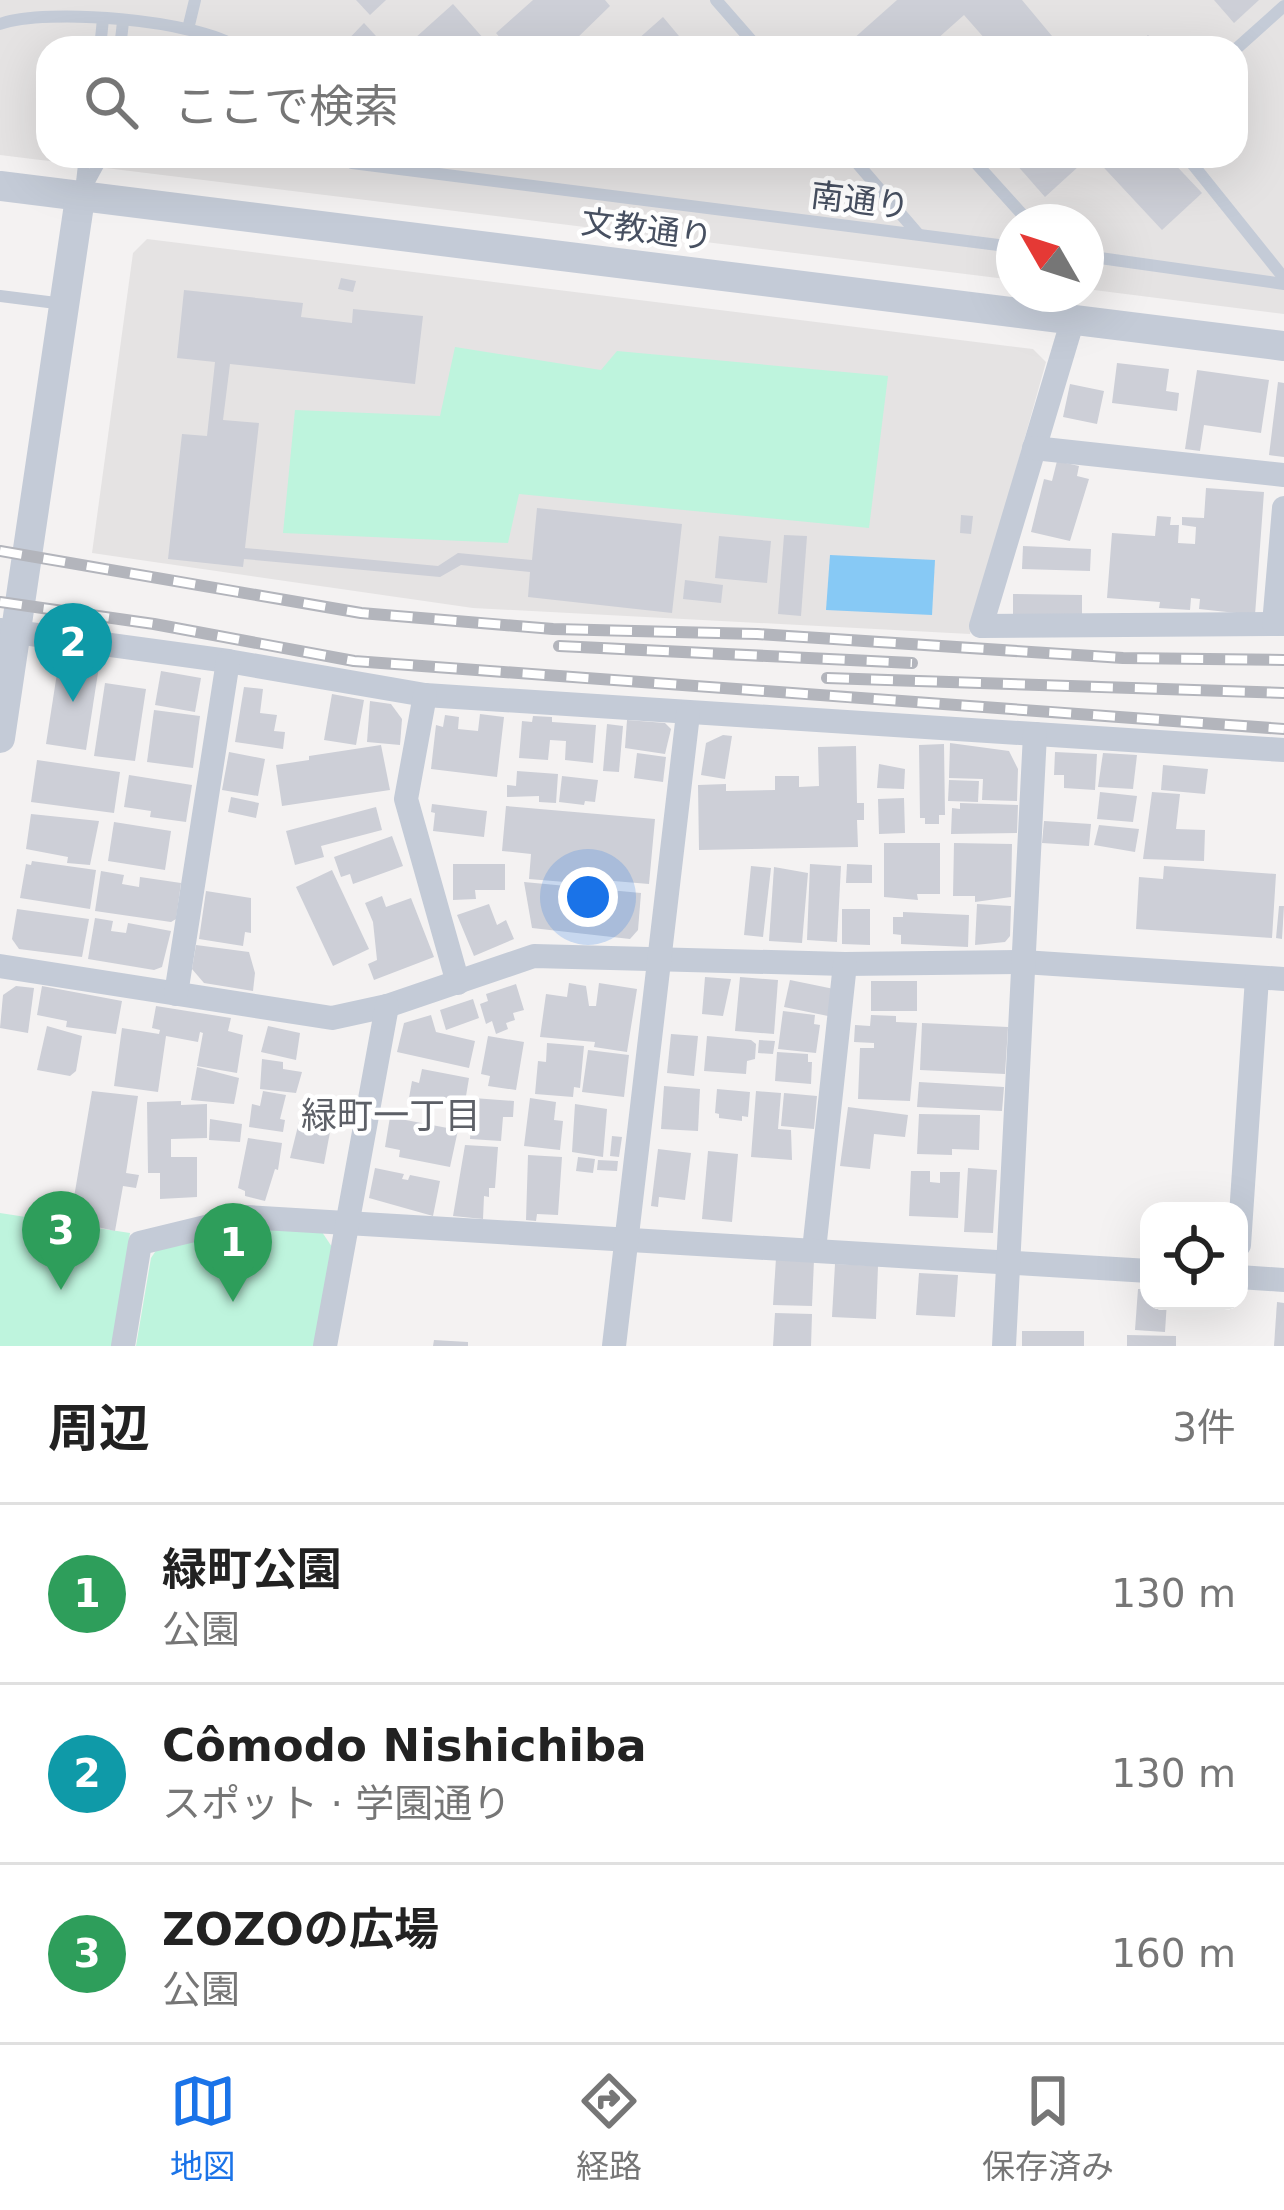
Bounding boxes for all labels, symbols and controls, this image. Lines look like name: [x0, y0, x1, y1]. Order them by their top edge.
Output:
search box: [36, 36, 1248, 168]
icon: search: [78, 69, 144, 135]
text: ここで検索: [174, 80, 399, 133]
street label: 南通り: [808, 175, 911, 226]
street label: 文教通り: [579, 202, 715, 257]
north arrow: [996, 204, 1104, 312]
pin: 2: [34, 603, 112, 702]
your location: [558, 867, 618, 927]
district label: 緑町一丁目: [301, 1095, 481, 1136]
pin: 3: [22, 1191, 100, 1290]
map controls: [1140, 1202, 1248, 1310]
button: locate: [1140, 1202, 1248, 1310]
pin: 1: [194, 1203, 272, 1302]
text: 周辺: [48, 1399, 150, 1458]
text: 3件: [1172, 1405, 1236, 1450]
text: 緑町公園: [162, 1543, 342, 1596]
text: 1: [73, 1571, 101, 1616]
text: 130 m: [1111, 1571, 1236, 1616]
text: 公園: [162, 1607, 240, 1652]
text: Cômodo Nishichiba: [162, 1719, 647, 1772]
text: 2: [73, 1751, 101, 1796]
text: 130 m: [1111, 1751, 1236, 1796]
text: スポット · 学園通り: [162, 1781, 511, 1826]
text: ZOZOの広場: [162, 1903, 439, 1956]
text: 3: [73, 1931, 101, 1976]
text: 160 m: [1111, 1931, 1236, 1976]
text: 公園: [162, 1967, 240, 2012]
tab: 地図: [170, 2068, 236, 2188]
tab: 経路: [576, 2068, 642, 2188]
tab: 保存済み: [982, 2068, 1114, 2188]

